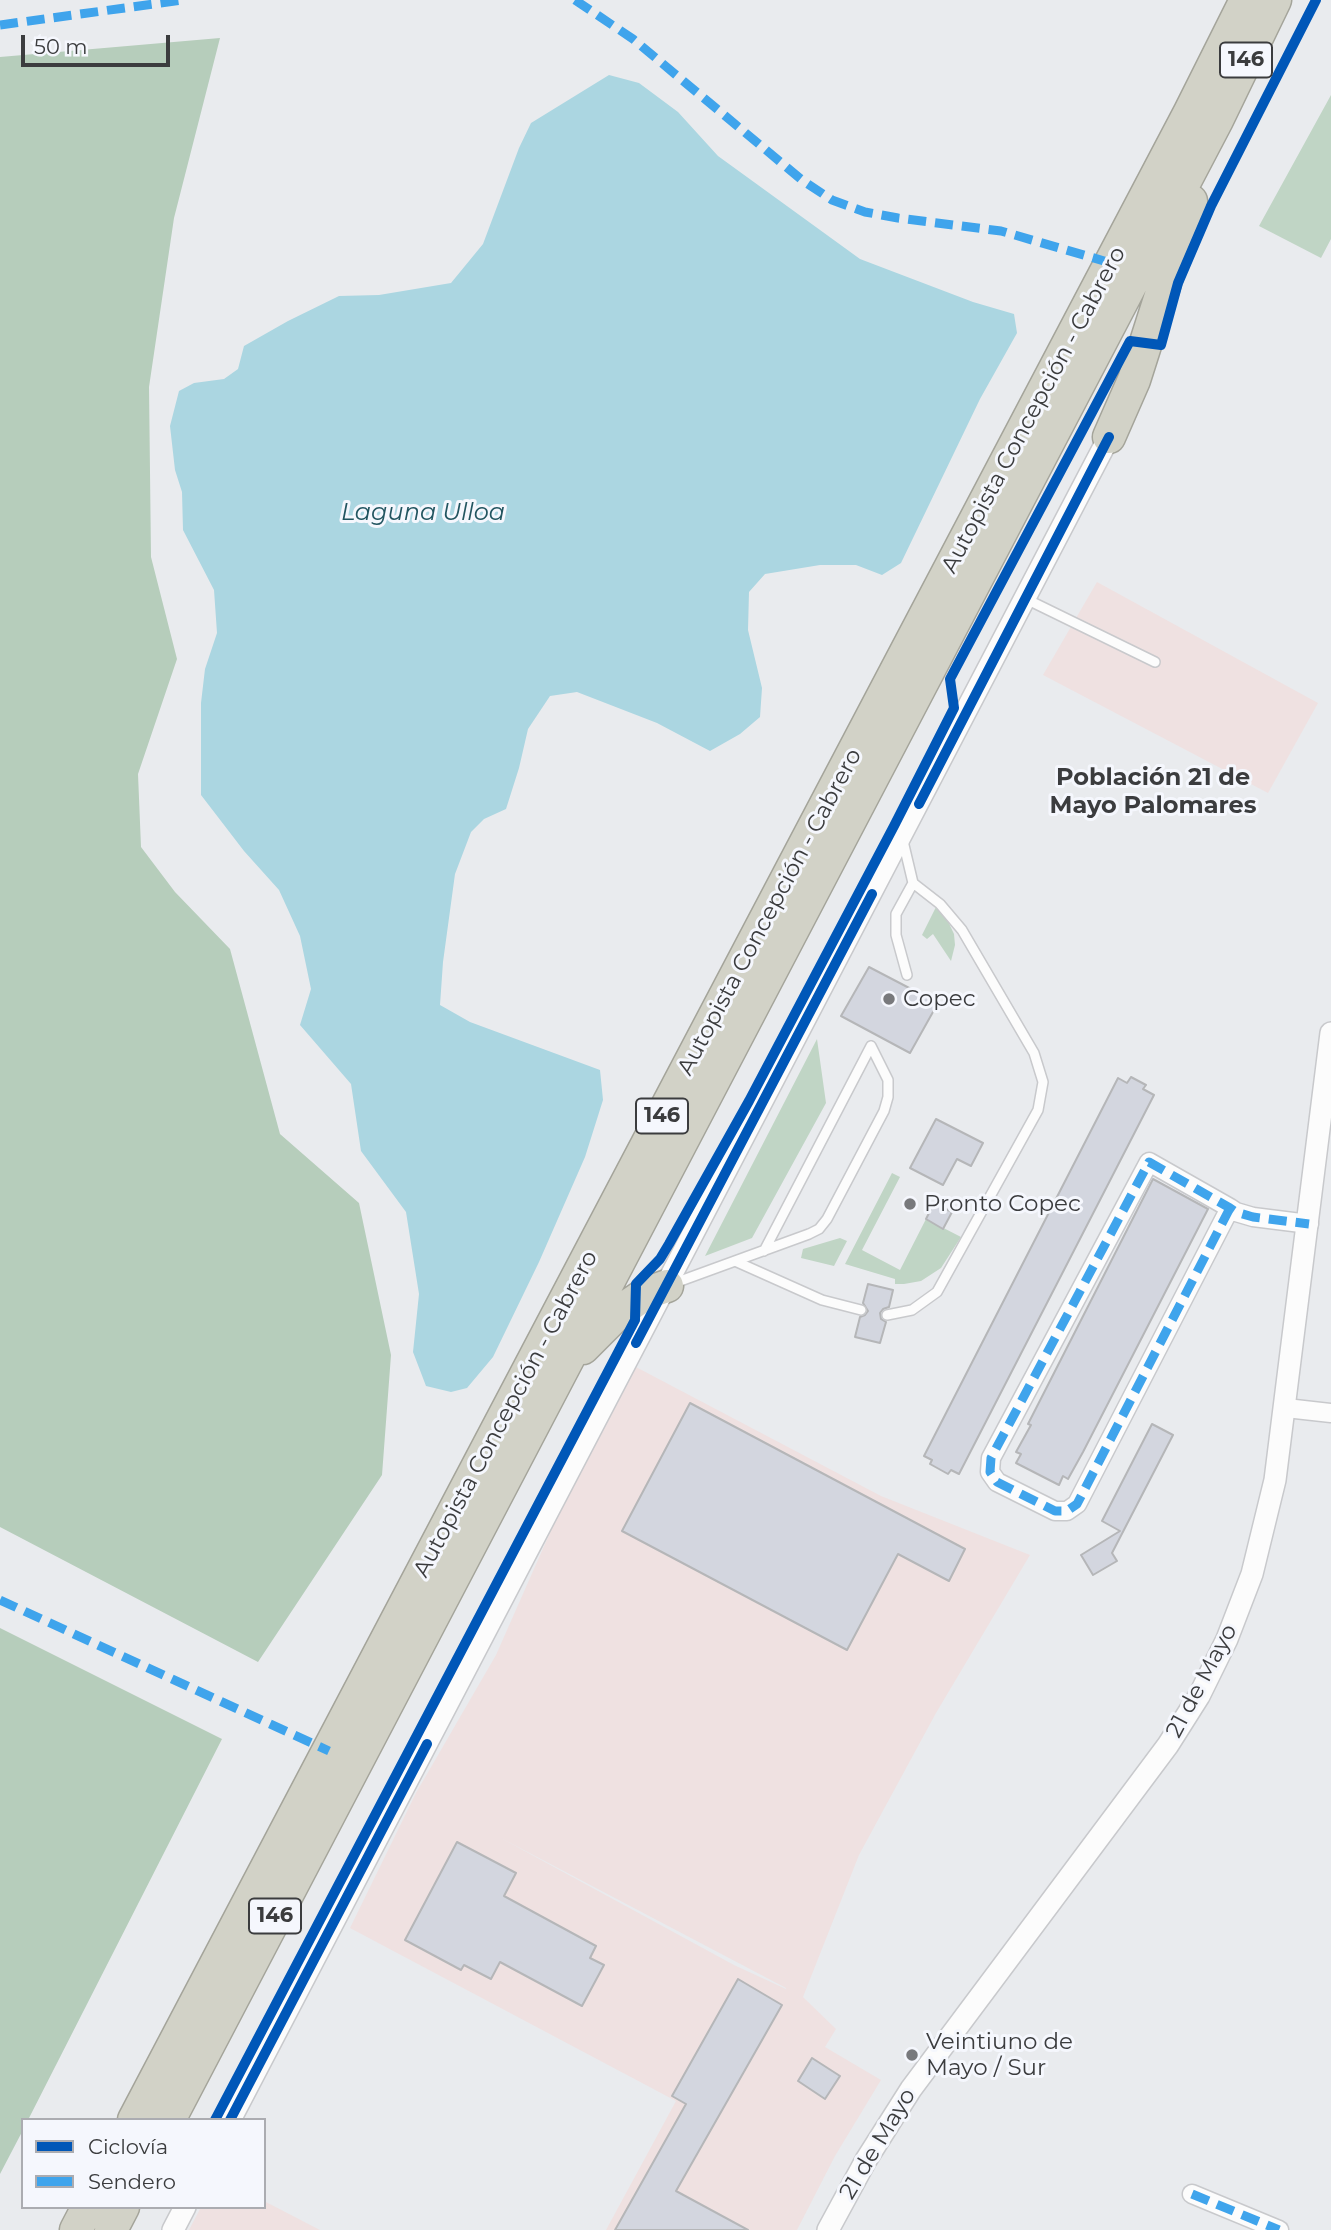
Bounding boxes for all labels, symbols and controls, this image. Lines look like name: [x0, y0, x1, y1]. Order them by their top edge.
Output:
scale bar: [24, 21, 173, 65]
text: 50 m: [34, 34, 88, 59]
road number: 146: [1220, 42, 1272, 78]
street label: Autopista Concepción - Cabrero: [936, 242, 1132, 578]
water label: Laguna Ulloa: [341, 499, 505, 527]
street label: Autopista Concepción - Cabrero: [672, 744, 868, 1080]
district label: Población 21 de Mayo Palomares: [1050, 764, 1256, 820]
place label: Copec: [903, 985, 976, 1013]
marker: Copec: [881, 991, 897, 1007]
road number: 146: [636, 1098, 688, 1134]
place label: Pronto Copec: [924, 1190, 1081, 1218]
marker: Pronto Copec: [902, 1196, 918, 1212]
street label: Autopista Concepción - Cabrero: [408, 1246, 604, 1582]
street label: 21 de Mayo: [1161, 1620, 1243, 1742]
road number: 146: [249, 1898, 301, 1934]
place label: Veintiuno de Mayo / Sur: [926, 2028, 1073, 2082]
marker: Veintiuno de Mayo / Sur: [904, 2047, 920, 2063]
street label: 21 de Mayo: [834, 2084, 922, 2204]
legend: [21, 2118, 266, 2209]
text: Ciclovía: [88, 2134, 168, 2159]
text: Sendero: [88, 2169, 176, 2194]

